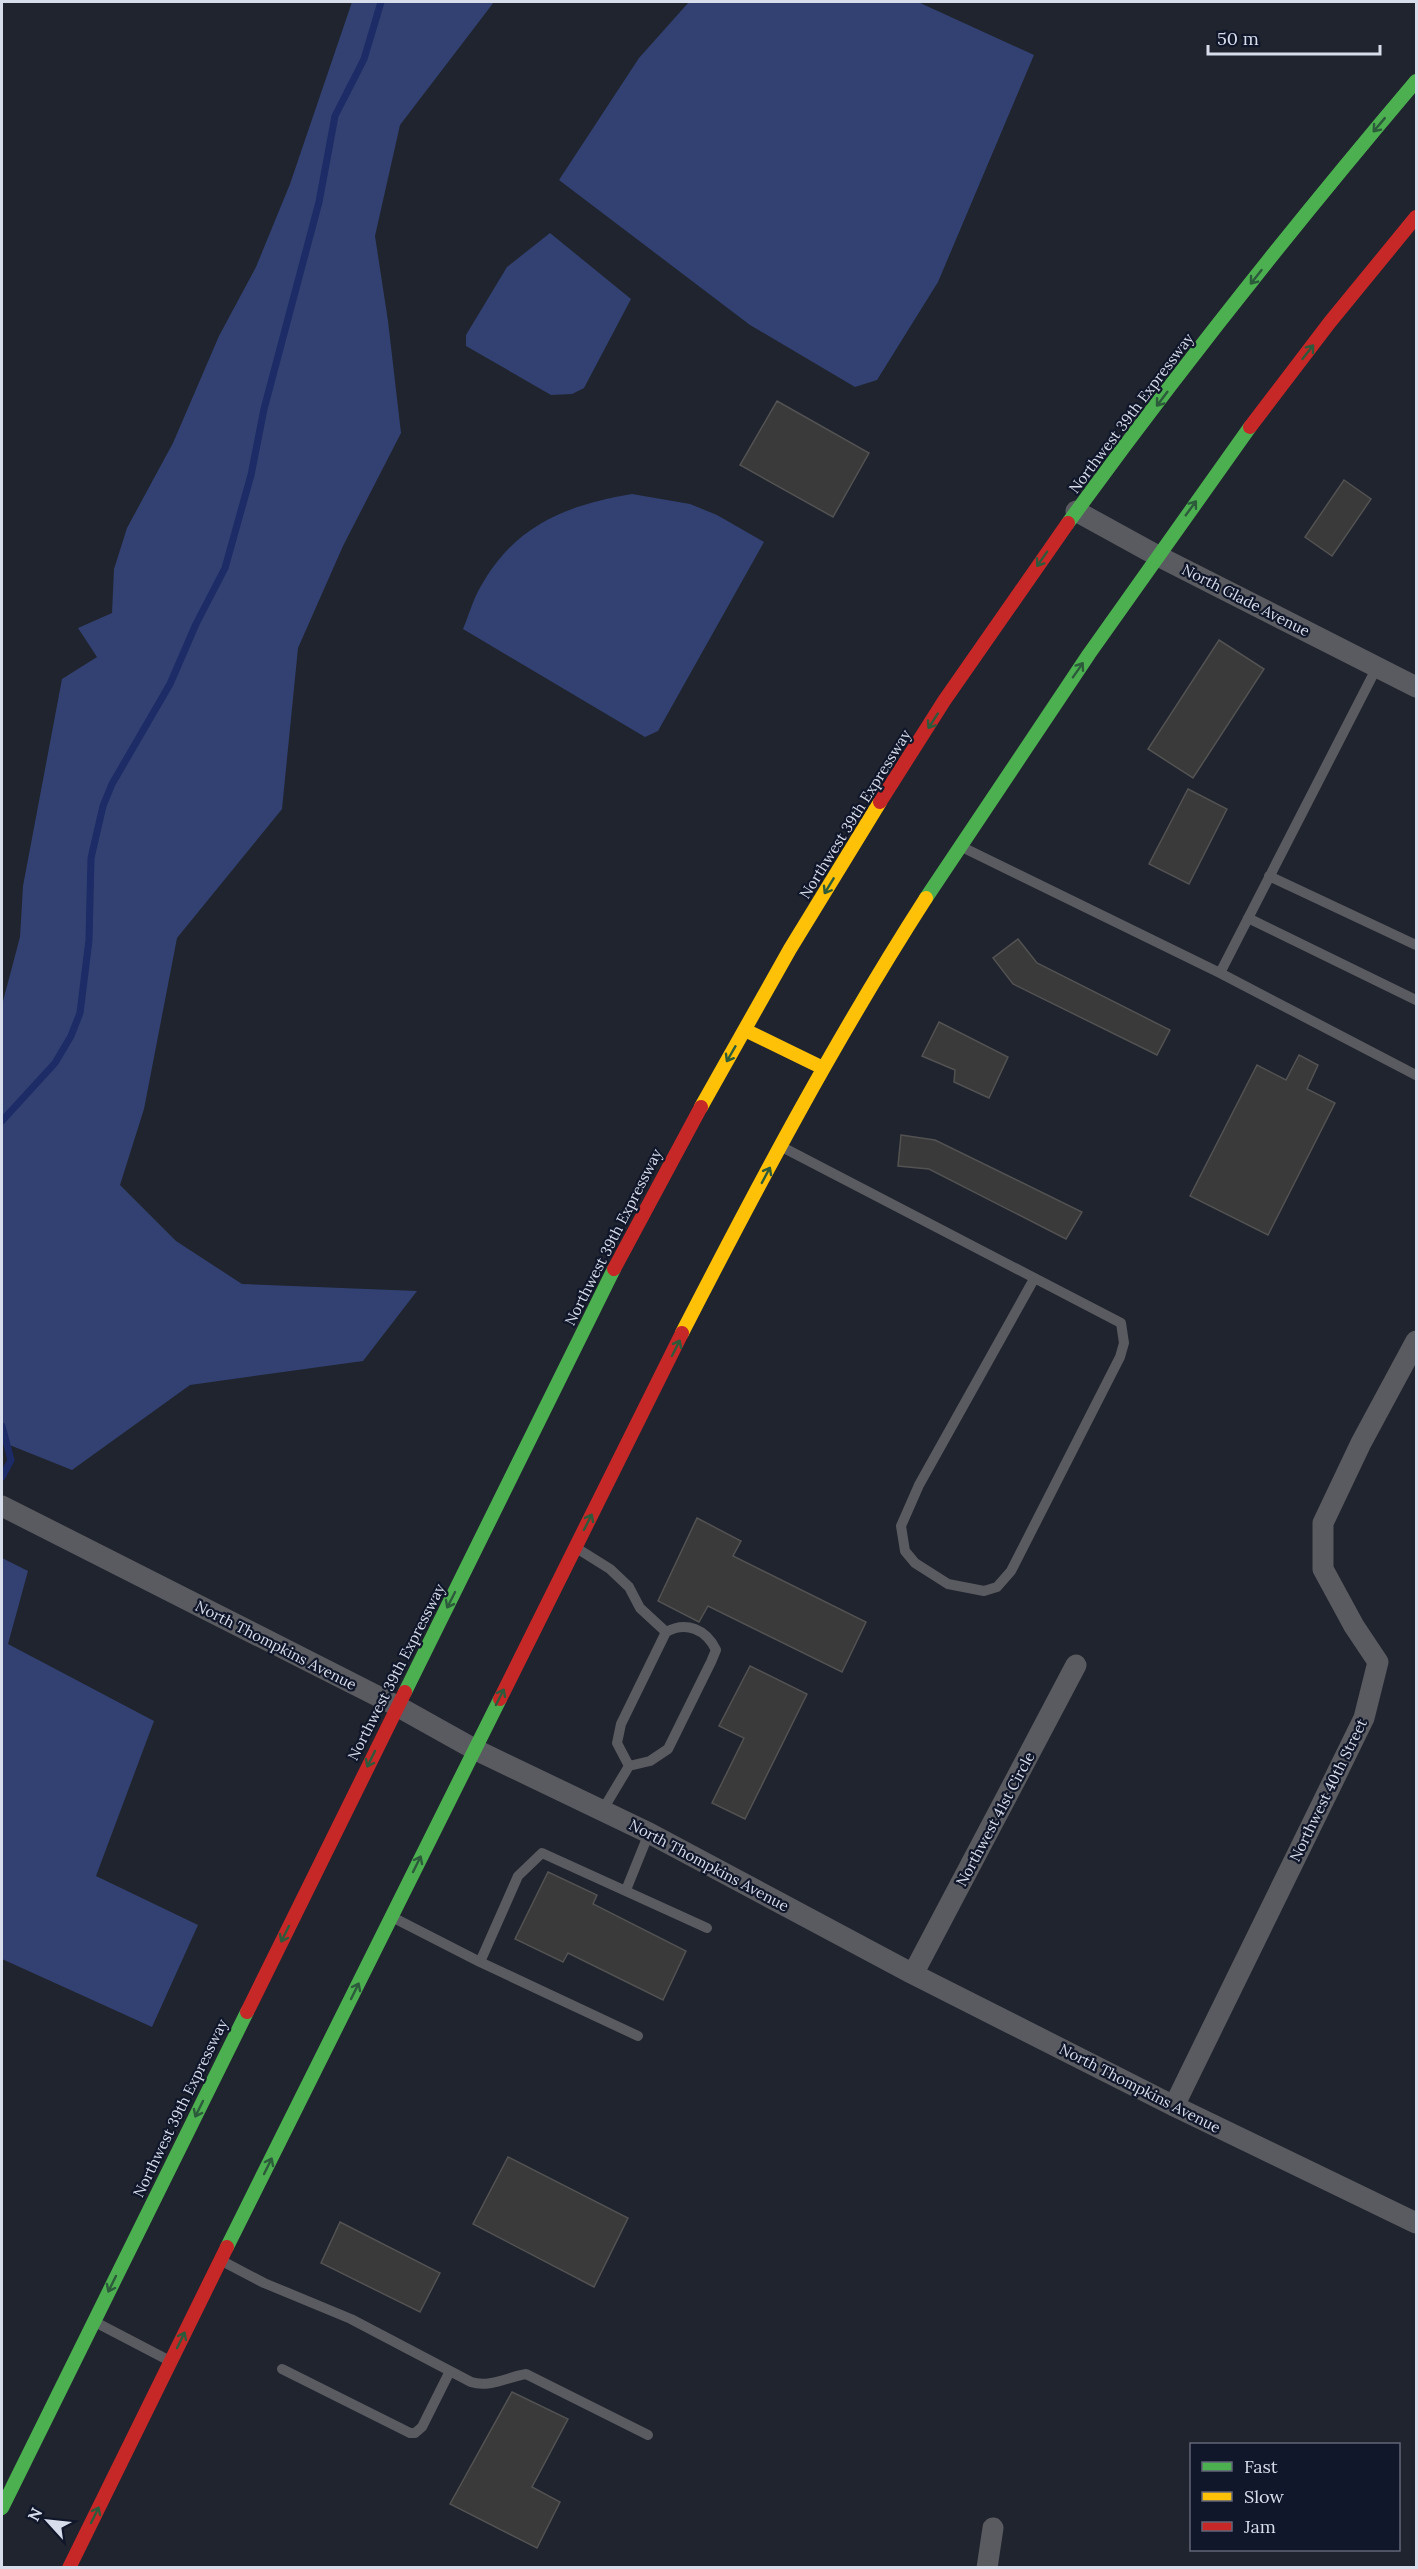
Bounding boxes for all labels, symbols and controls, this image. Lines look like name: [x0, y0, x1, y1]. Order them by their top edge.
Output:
scale bar: [1208, 18, 1380, 56]
text: 50 m: [1217, 27, 1259, 50]
one-way arrow: [1372, 117, 1385, 133]
one-way arrow: [1250, 269, 1263, 285]
street label: Northwest 39th Expressway: [1064, 329, 1198, 497]
one-way arrow: [1302, 344, 1315, 360]
one-way arrow: [1156, 391, 1169, 407]
one-way arrow: [1185, 501, 1197, 517]
one-way arrow: [1036, 551, 1048, 567]
street label: North Glade Avenue: [1179, 560, 1313, 640]
one-way arrow: [1072, 662, 1084, 678]
one-way arrow: [927, 712, 939, 728]
street label: Northwest 39th Expressway: [795, 726, 915, 902]
one-way arrow: [823, 877, 835, 894]
one-way arrow: [725, 1045, 737, 1062]
street label: Northwest 39th Expressway: [560, 1145, 666, 1329]
one-way arrow: [760, 1167, 772, 1185]
one-way arrow: [670, 1340, 682, 1358]
one-way arrow: [583, 1514, 594, 1532]
street label: Northwest 39th Expressway: [343, 1580, 449, 1764]
one-way arrow: [445, 1590, 456, 1608]
street label: North Thompkins Avenue: [192, 1596, 360, 1694]
one-way arrow: [495, 1688, 507, 1706]
street label: Northwest 40th Street: [1285, 1715, 1371, 1865]
street label: Northwest 41st Circle: [951, 1748, 1039, 1890]
one-way arrow: [365, 1749, 376, 1767]
street label: North Thompkins Avenue: [626, 1815, 792, 1915]
one-way arrow: [412, 1856, 423, 1874]
one-way arrow: [278, 1924, 290, 1942]
one-way arrow: [349, 1982, 361, 2000]
street label: Northwest 39th Expressway: [129, 2016, 231, 2200]
street label: North Thompkins Avenue: [1056, 2039, 1224, 2137]
one-way arrow: [192, 2099, 204, 2117]
one-way arrow: [263, 2157, 274, 2175]
one-way arrow: [106, 2274, 118, 2292]
one-way arrow: [176, 2332, 188, 2350]
legend: [1190, 2443, 1400, 2551]
text: Fast: [1244, 2455, 1278, 2478]
text: Slow: [1244, 2485, 1284, 2508]
north arrow: [18, 2491, 78, 2551]
text: N: [23, 2504, 46, 2524]
one-way arrow: [89, 2507, 101, 2524]
text: Jam: [1243, 2515, 1276, 2538]

